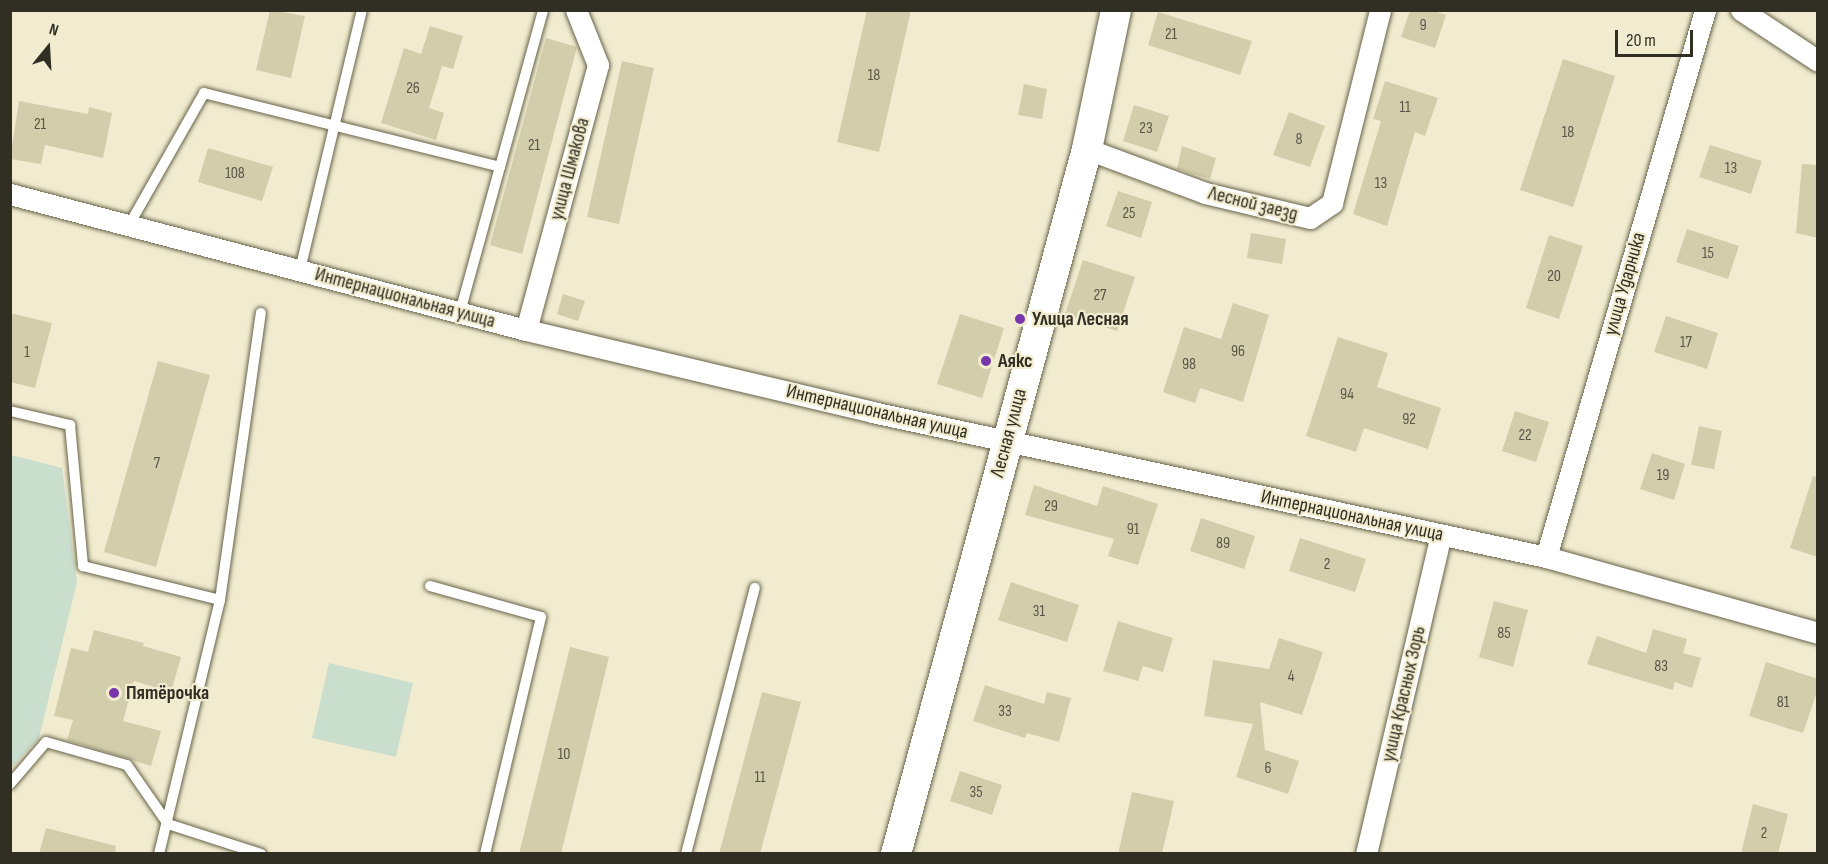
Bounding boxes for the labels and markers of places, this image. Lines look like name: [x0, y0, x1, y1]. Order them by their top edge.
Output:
place label: Улица Лесная: [1032, 307, 1129, 331]
marker: Улица Лесная: [1013, 312, 1027, 326]
place label: Аякс: [998, 349, 1033, 373]
marker: Аякс: [979, 354, 993, 368]
place label: Пятёрочка: [126, 681, 209, 705]
marker: Пятёрочка: [107, 686, 121, 700]

